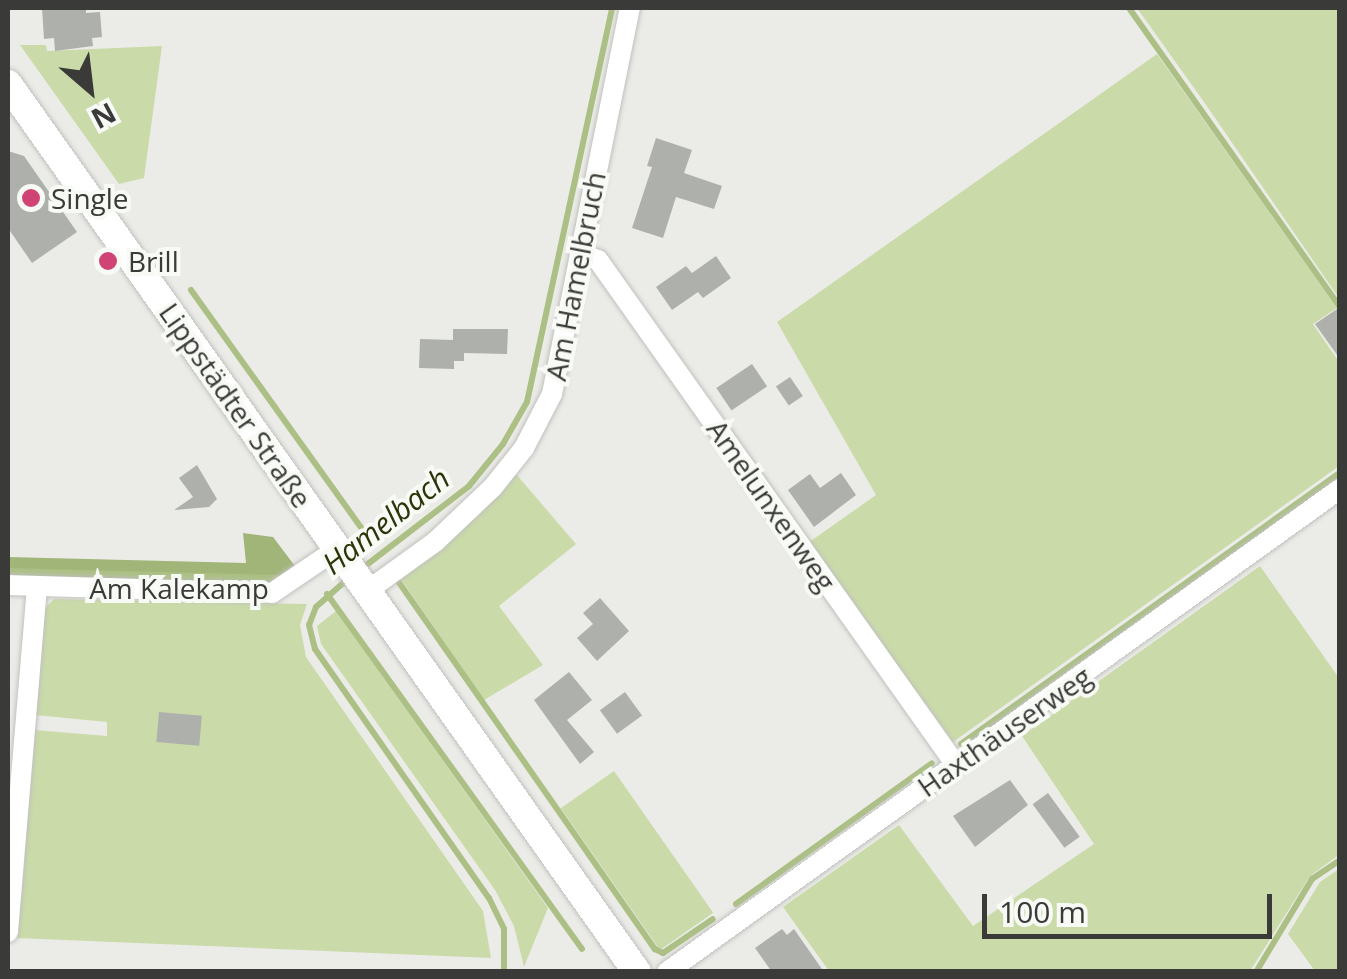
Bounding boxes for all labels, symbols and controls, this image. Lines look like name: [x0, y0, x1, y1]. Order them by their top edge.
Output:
north arrow: [40, 40, 140, 140]
text: N: [85, 94, 123, 139]
street label: Am Hamelbruch: [538, 169, 612, 383]
place label: Single: [51, 181, 129, 215]
marker: Single: [20, 187, 42, 209]
place label: Brill: [128, 244, 179, 278]
marker: Brill: [97, 250, 119, 272]
street label: Lippstädter Straße: [153, 296, 319, 514]
street label: Amelunxenweg: [701, 413, 843, 597]
water label: Hamelbach: [315, 460, 457, 582]
street label: Am Kalekamp: [89, 571, 269, 605]
street label: Haxthäuserweg: [911, 659, 1097, 803]
scale bar: [987, 874, 1277, 936]
text: 100 m: [999, 891, 1086, 932]

